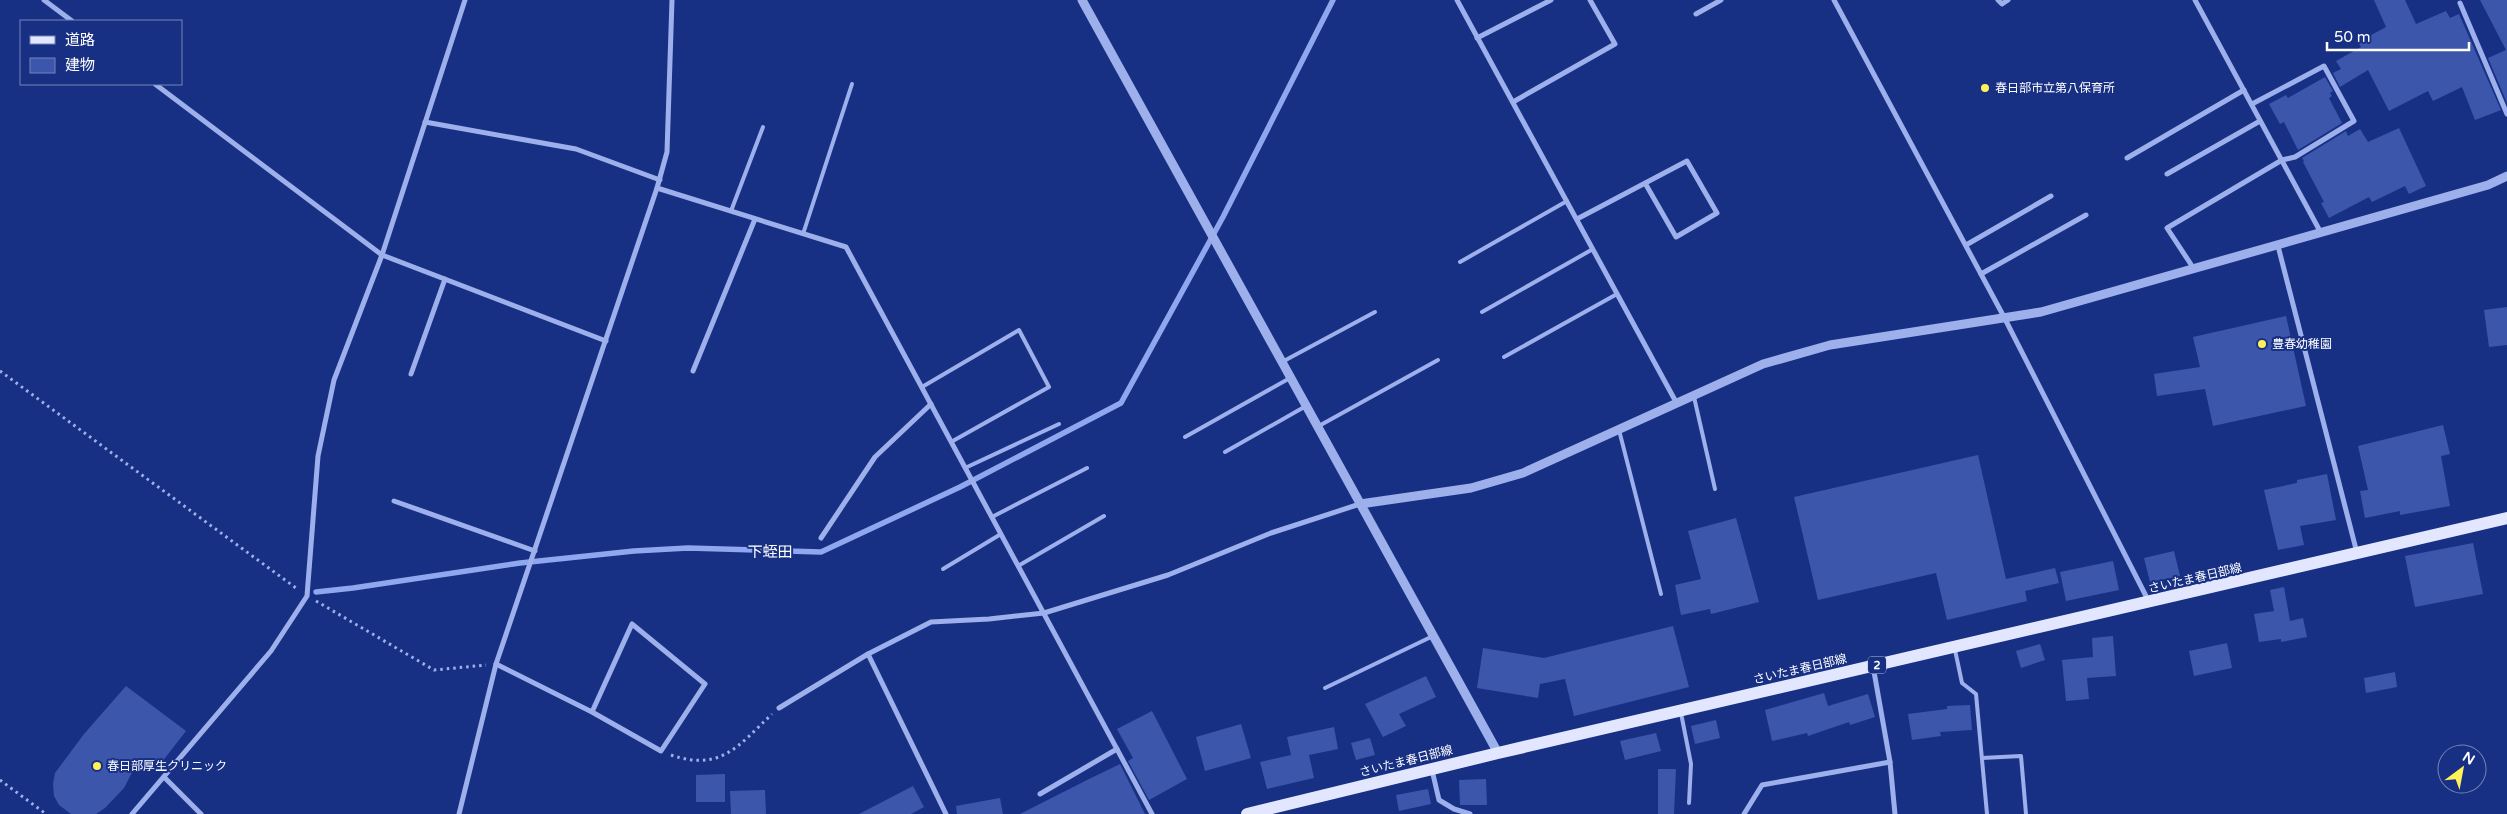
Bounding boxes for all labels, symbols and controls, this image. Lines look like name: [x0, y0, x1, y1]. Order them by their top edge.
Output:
legend: [20, 20, 182, 85]
scale bar: [2327, 20, 2470, 52]
text: 50 m: [2334, 28, 2371, 46]
text: 道路: [65, 31, 95, 49]
text: 建物: [65, 56, 95, 74]
place label: 春日部市立第八保育所: [1995, 81, 2115, 95]
marker: 春日部市立第八保育所: [1979, 82, 1991, 94]
place label: 豊春幼稚園: [2272, 337, 2332, 351]
marker: 豊春幼稚園: [2256, 338, 2268, 350]
district label: 下蛭田: [747, 543, 793, 561]
street label: さいたま春日部線: [2147, 560, 2243, 596]
street label: さいたま春日部線: [1752, 651, 1848, 687]
road number: 2: [1868, 656, 1886, 674]
street label: さいたま春日部線: [1358, 743, 1454, 779]
north arrow: [2437, 744, 2487, 794]
text: N: [2459, 748, 2478, 769]
place label: 春日部厚生クリニック: [107, 759, 227, 773]
marker: 春日部厚生クリニック: [91, 760, 103, 772]

